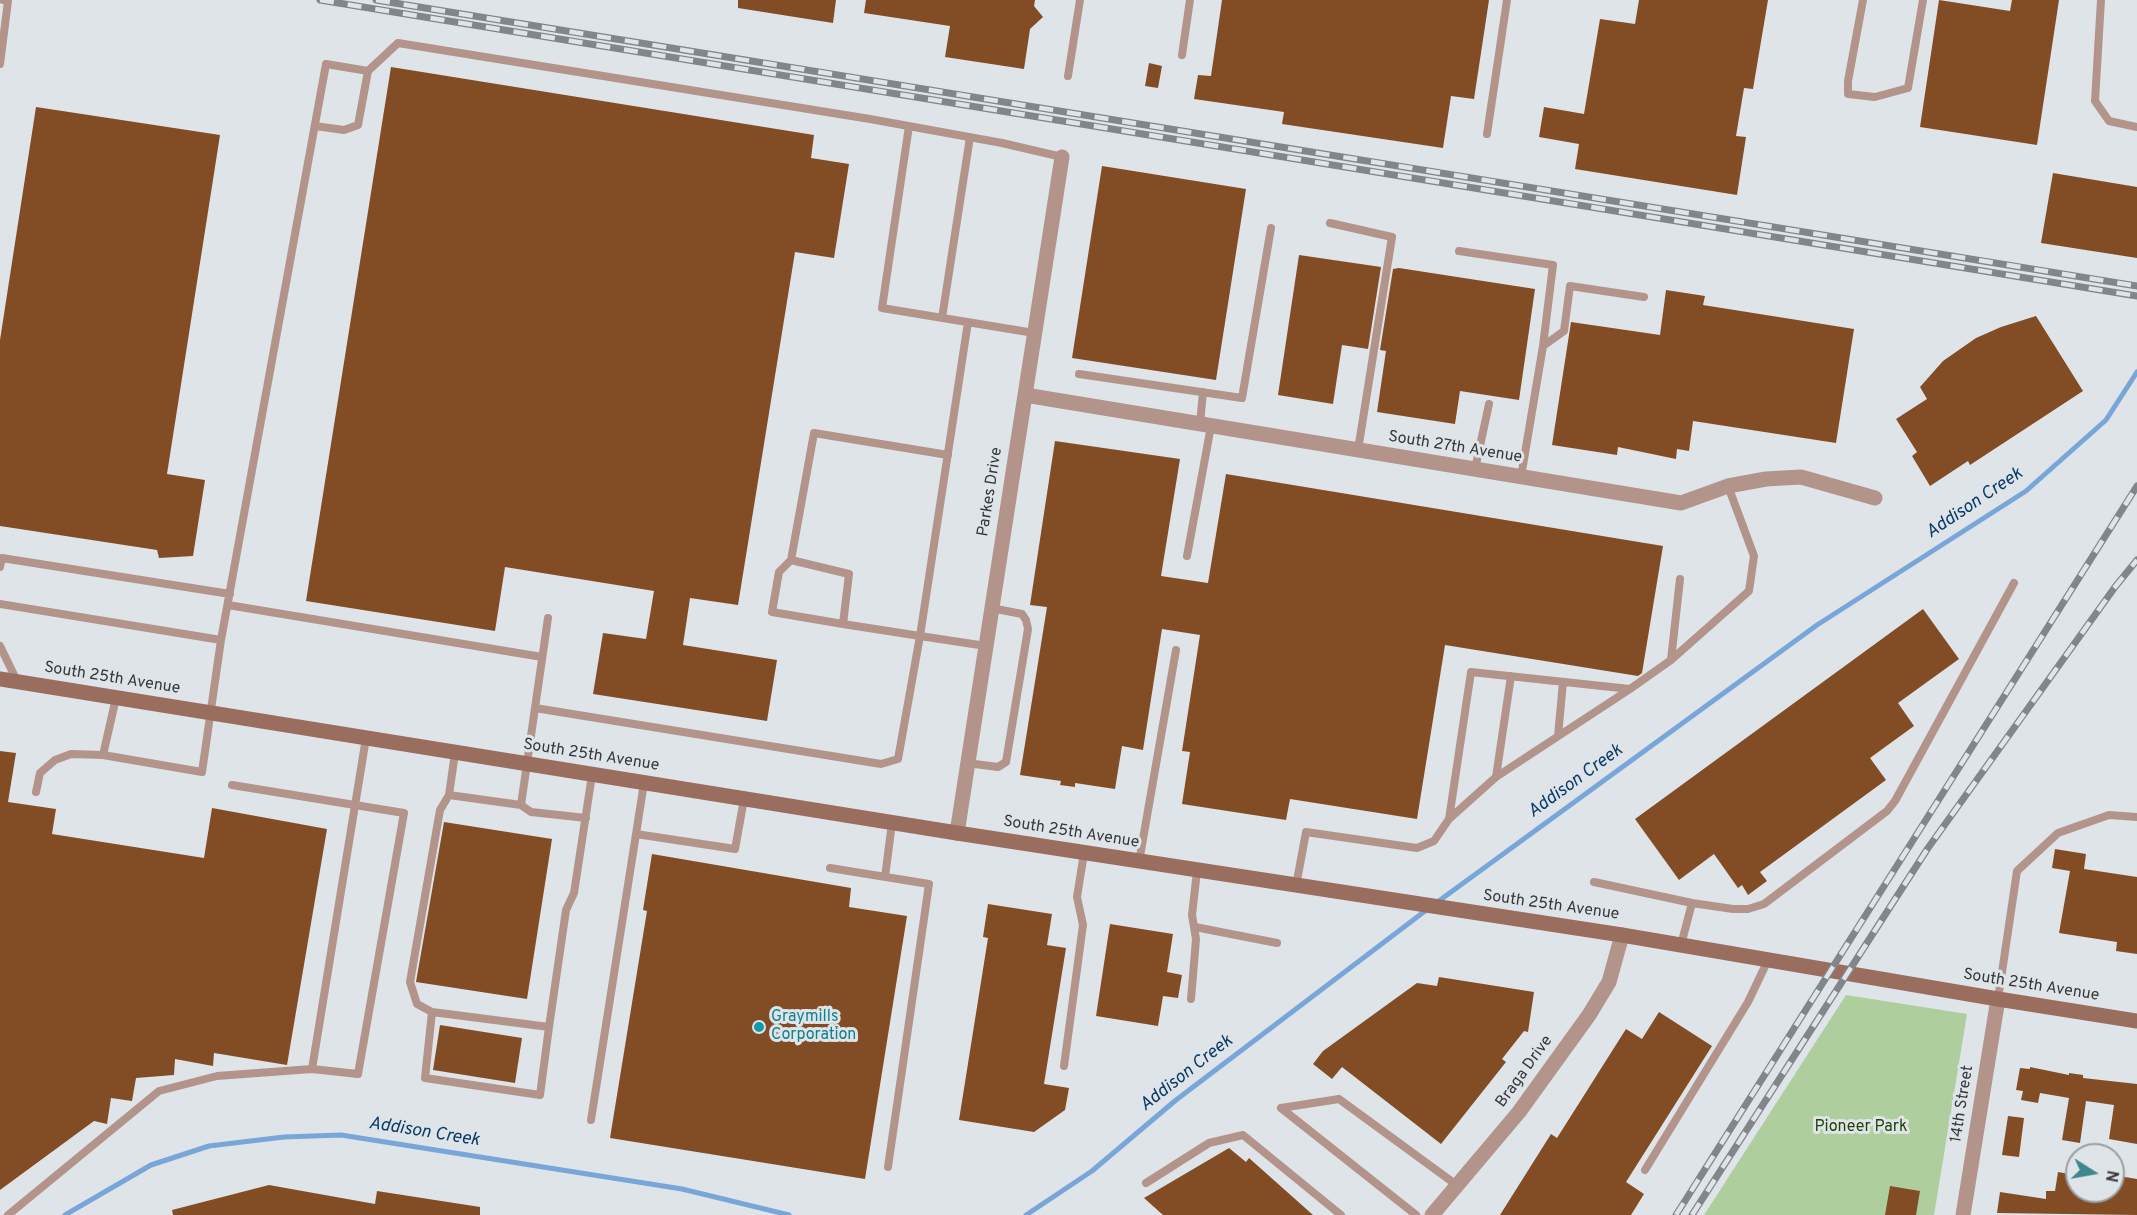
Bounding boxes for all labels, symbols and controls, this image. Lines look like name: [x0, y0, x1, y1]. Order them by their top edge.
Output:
street label: South 27th Avenue: [1387, 428, 1523, 468]
street label: Parkes Drive: [974, 446, 1008, 538]
water label: Addison Creek: [1923, 464, 2027, 544]
street label: South 25th Avenue: [43, 659, 181, 699]
street label: South 25th Avenue: [522, 736, 660, 776]
water label: Addison Creek: [1524, 740, 1628, 824]
street label: South 25th Avenue: [1002, 813, 1140, 853]
street label: South 25th Avenue: [1482, 887, 1620, 925]
street label: South 25th Avenue: [1962, 966, 2100, 1006]
place label: Graymills Corporation: [771, 1008, 856, 1046]
marker: Graymills Corporation: [752, 1020, 766, 1034]
water label: Addison Creek: [1136, 1031, 1238, 1117]
street label: Braga Drive: [1492, 1032, 1558, 1112]
street label: 14th Street: [1947, 1064, 1979, 1144]
water label: Addison Creek: [367, 1114, 481, 1152]
park label: Pioneer Park: [1815, 1118, 1907, 1138]
north arrow: [2065, 1143, 2125, 1203]
text: N: [2100, 1169, 2122, 1184]

